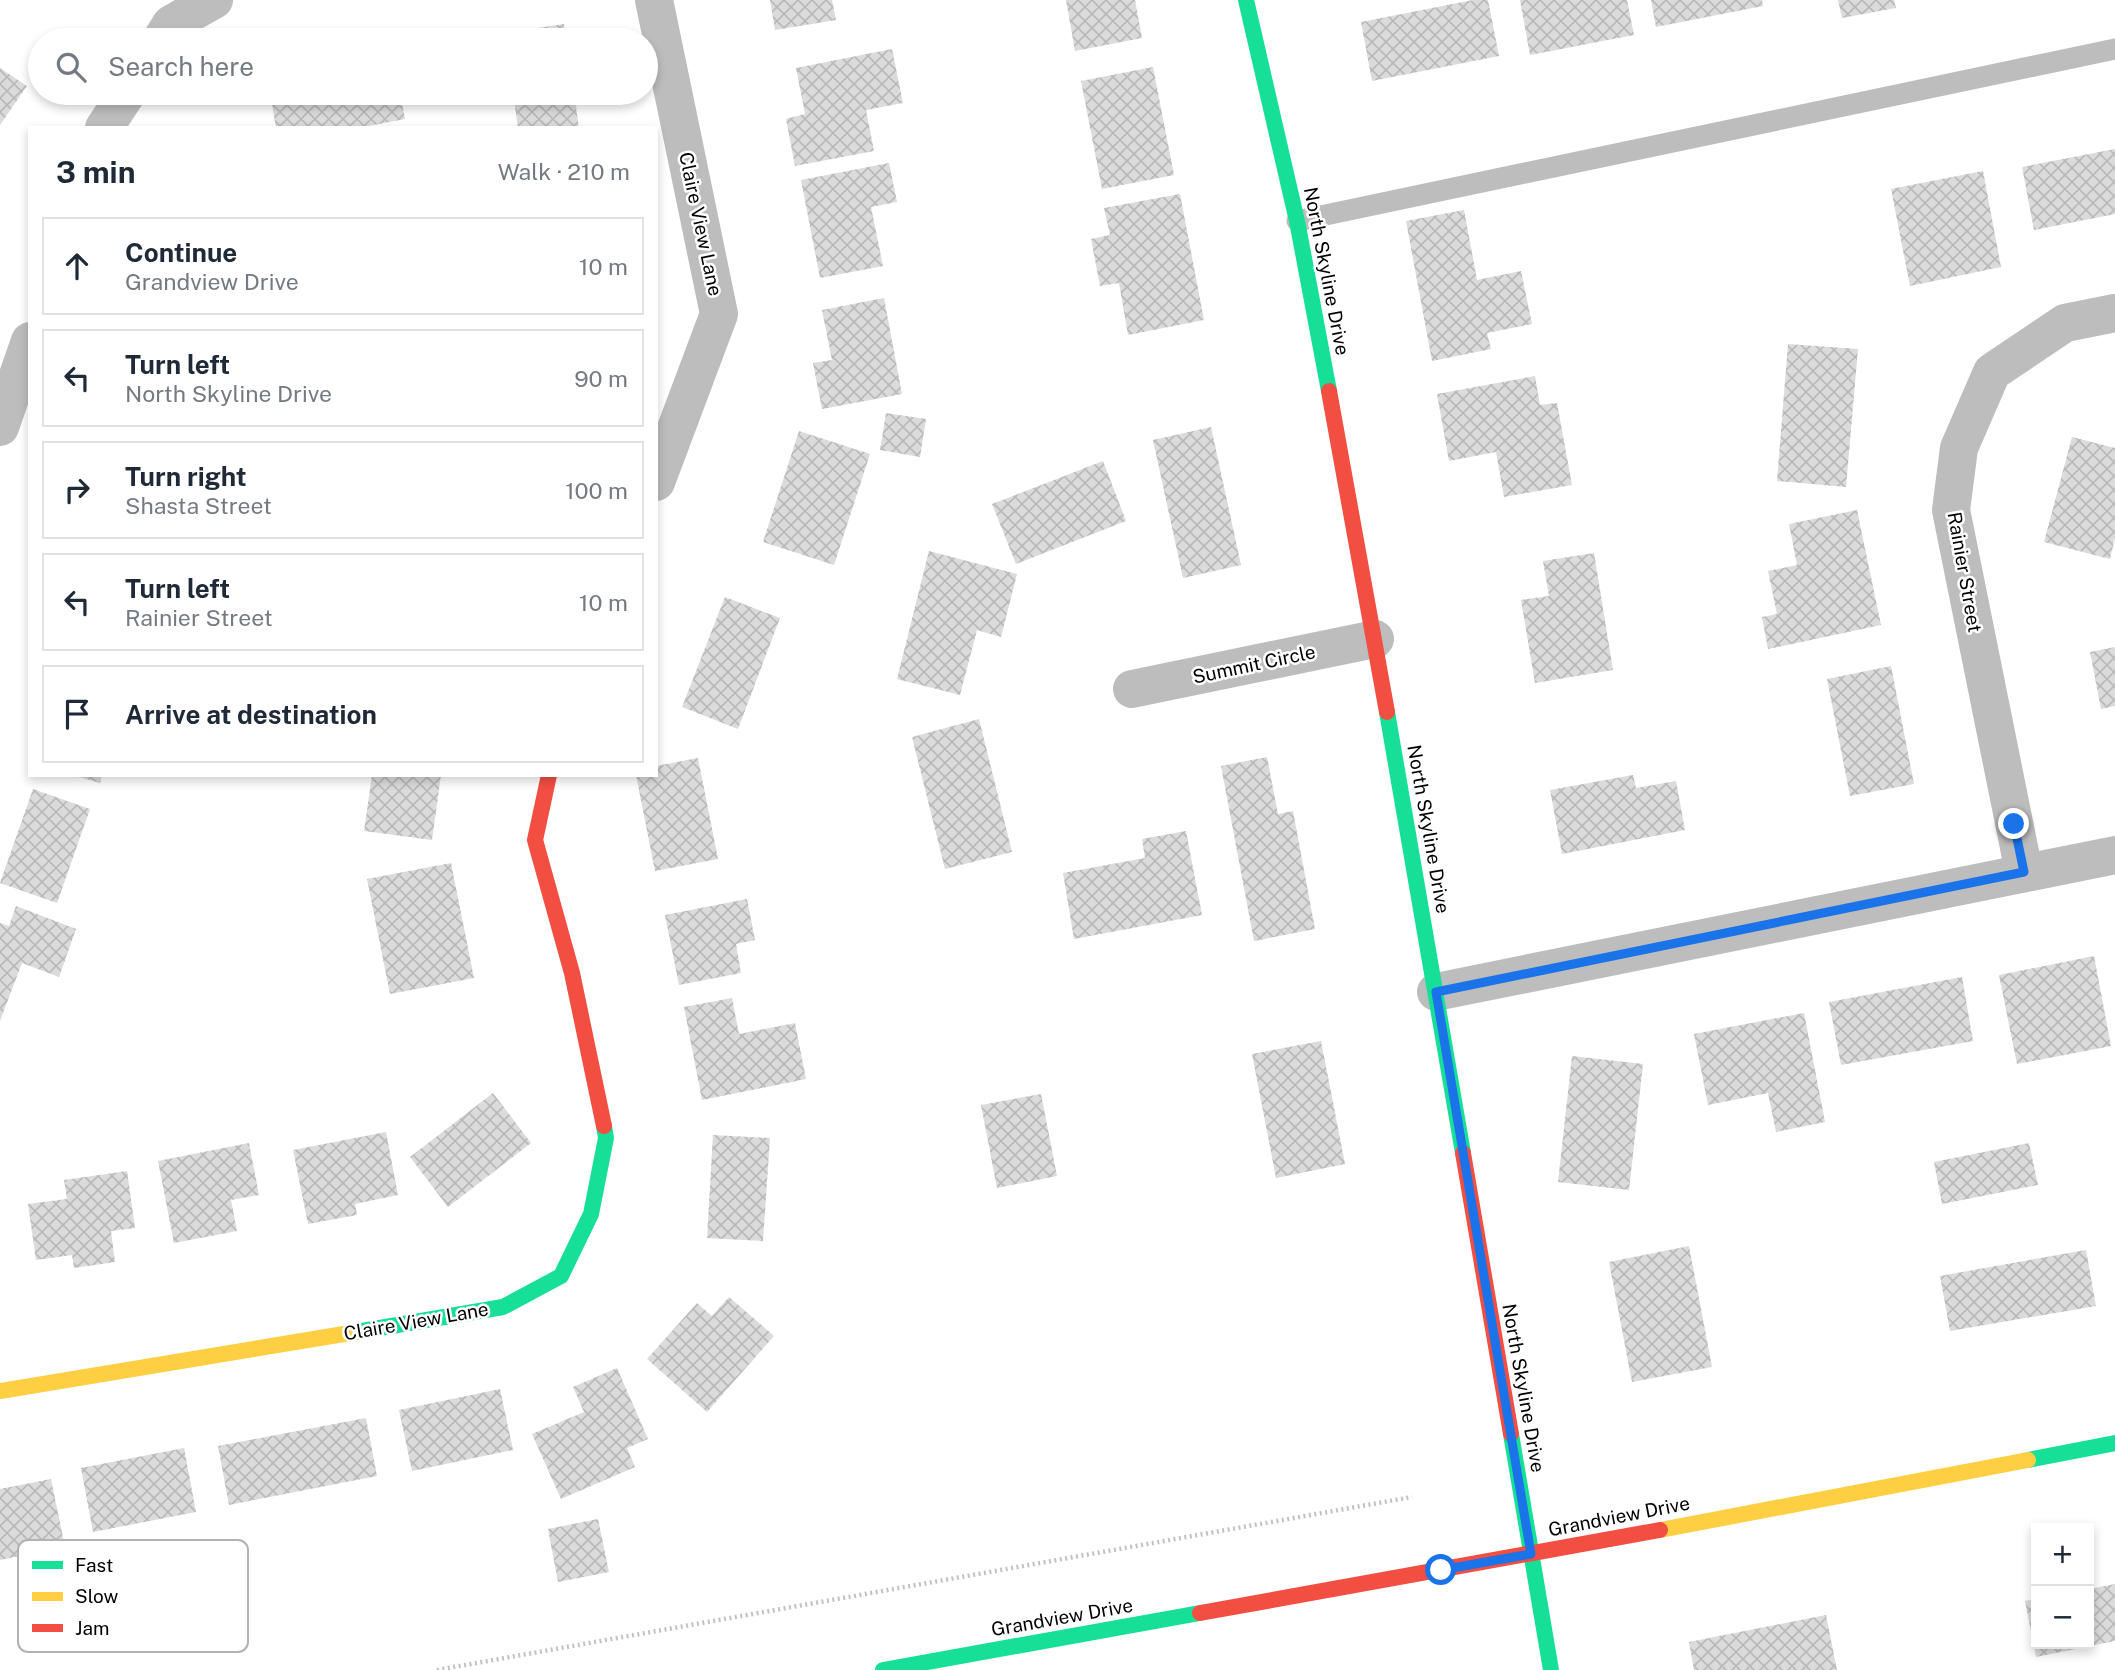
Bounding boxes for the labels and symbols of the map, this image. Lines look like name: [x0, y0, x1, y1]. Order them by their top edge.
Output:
street label: Claire View Lane: [675, 150, 727, 298]
street label: North Skyline Drive: [1300, 185, 1354, 357]
street label: Rainier Street: [1944, 510, 1986, 634]
street label: Summit Circle: [1191, 640, 1317, 688]
street label: North Skyline Drive: [1403, 743, 1455, 915]
route end: [1998, 808, 2029, 839]
street label: Claire View Lane: [342, 1297, 490, 1345]
street label: North Skyline Drive: [1498, 1302, 1550, 1474]
street label: Grandview Drive: [1546, 1492, 1692, 1540]
legend: [18, 1540, 248, 1652]
text: Fast: [75, 1554, 113, 1576]
route start: [1425, 1554, 1456, 1585]
text: Slow: [75, 1585, 119, 1607]
street label: Grandview Drive: [989, 1594, 1135, 1640]
text: Jam: [75, 1617, 109, 1639]

